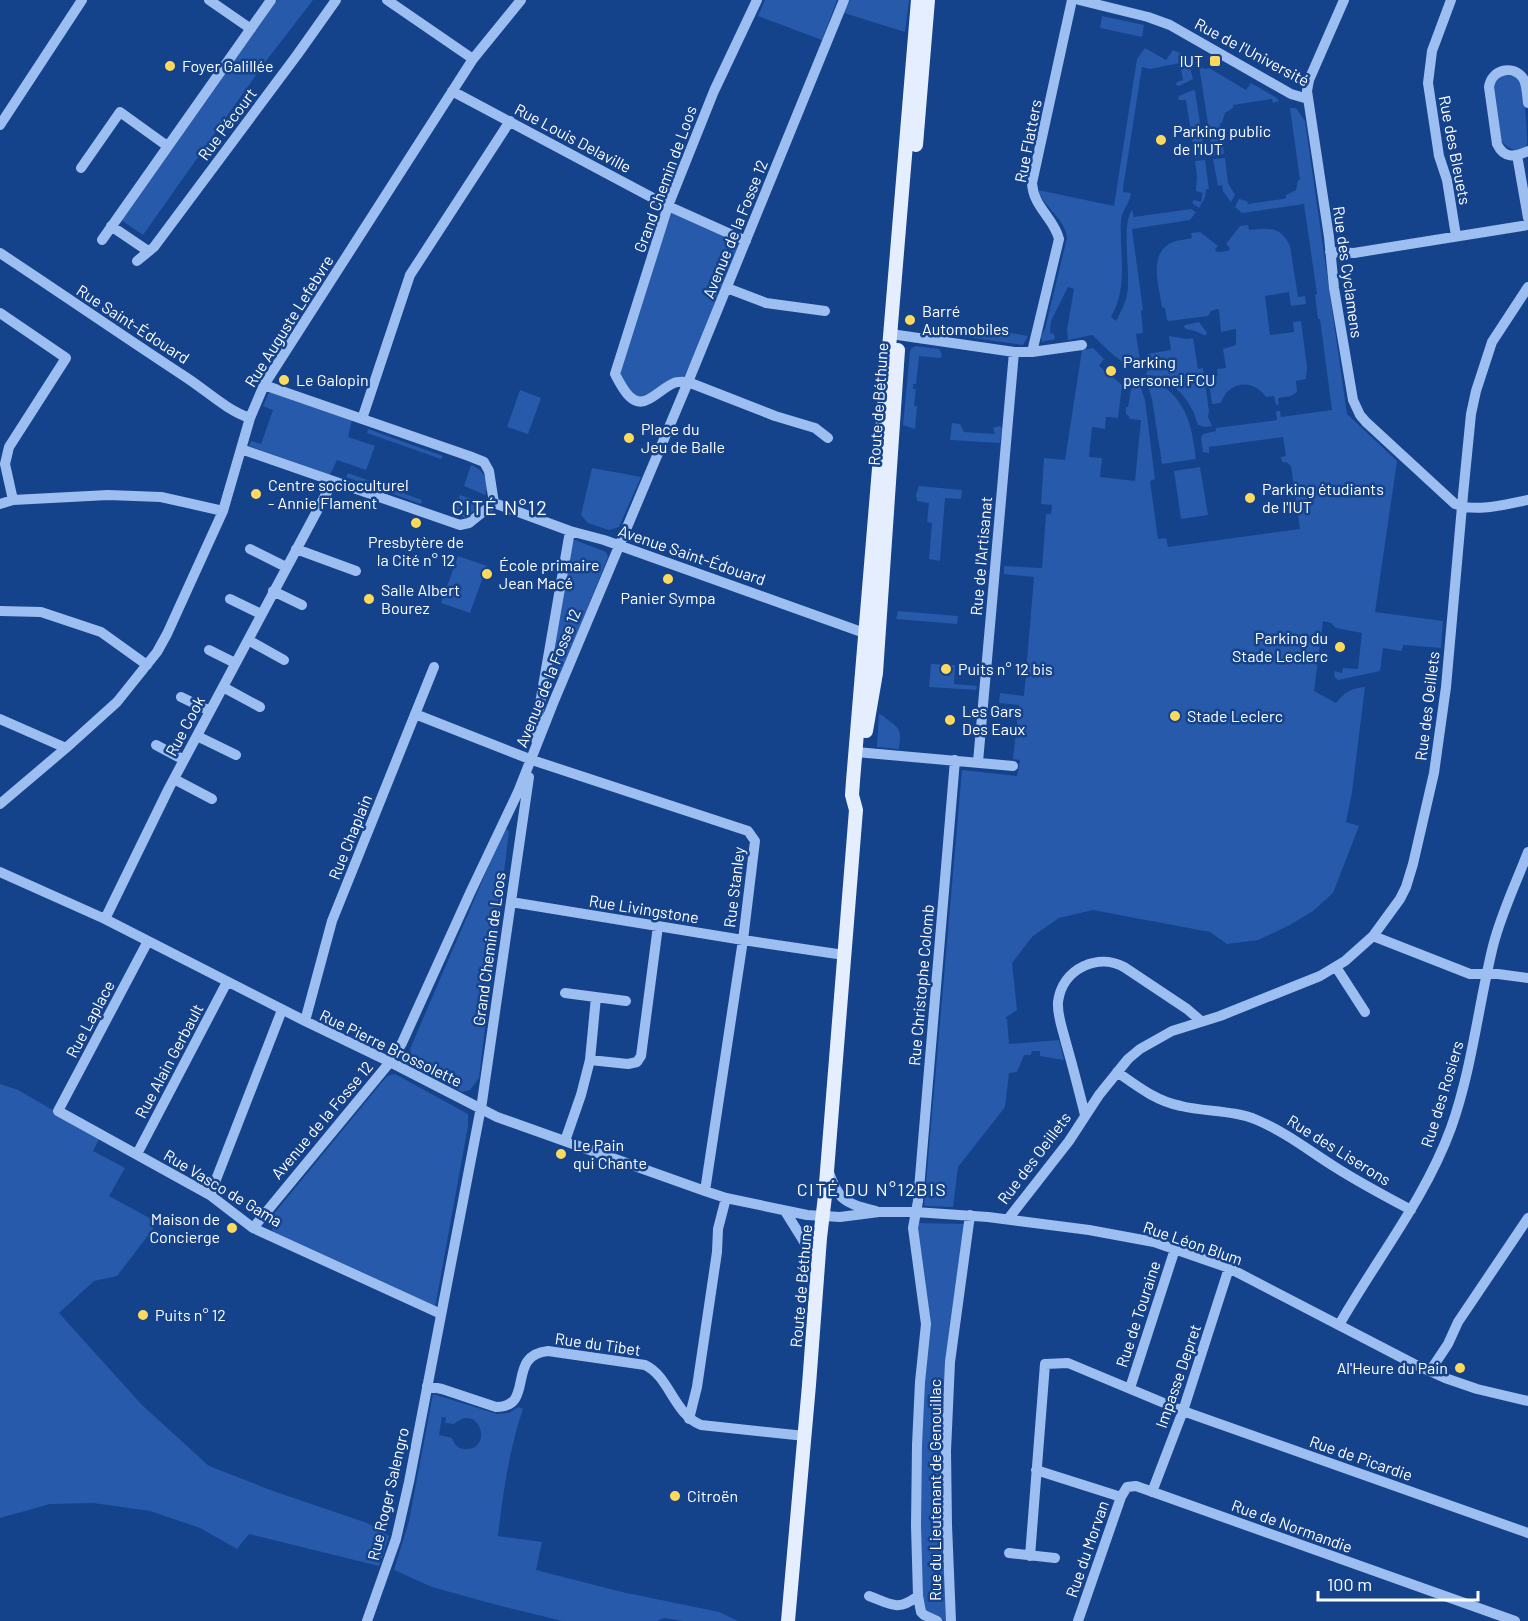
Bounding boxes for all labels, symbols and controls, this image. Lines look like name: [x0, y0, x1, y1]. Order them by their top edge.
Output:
street label: Rue de l'Université: [1192, 13, 1313, 90]
place label: IUT: [1179, 51, 1203, 70]
marker: IUT: [1208, 54, 1222, 68]
place label: Foyer Galillée: [182, 56, 274, 75]
marker: Foyer Galillée: [163, 59, 177, 73]
street label: Rue Pécourt: [193, 84, 260, 163]
street label: Rue des Bleuets: [1436, 94, 1475, 206]
street label: Rue Flatters: [1010, 98, 1045, 184]
street label: Rue Louis Delaville: [512, 99, 635, 176]
street label: Grand Chemin de Loos: [629, 103, 700, 255]
place label: Parking public de l'IUT: [1173, 121, 1271, 158]
marker: Parking public de l'IUT: [1154, 133, 1168, 147]
street label: Avenue de la Fosse 12: [698, 157, 771, 301]
street label: Rue des Cyclamens: [1330, 205, 1367, 339]
street label: Rue Auguste Lefebvre: [240, 251, 337, 390]
street label: Rue Saint-Édouard: [73, 280, 193, 367]
place label: Barré Automobiles: [922, 301, 1009, 338]
marker: Barré Automobiles: [903, 313, 917, 327]
street label: Route de Béthune: [864, 342, 891, 466]
place label: Parking personel FCU: [1123, 352, 1215, 389]
marker: Parking personel FCU: [1104, 364, 1118, 378]
place label: Le Galopin: [296, 370, 369, 389]
marker: Le Galopin: [277, 373, 291, 387]
place label: Place du Jeu de Balle: [641, 419, 725, 456]
marker: Place du Jeu de Balle: [622, 431, 636, 445]
place label: Centre socioculturel - Annie Flament: [268, 475, 409, 512]
place label: Parking étudiants de l'IUT: [1262, 479, 1384, 516]
marker: Centre socioculturel - Annie Flament: [249, 487, 263, 501]
marker: Parking étudiants de l'IUT: [1243, 491, 1257, 505]
district label: CITÉ N°12: [451, 495, 549, 519]
street label: Rue de l'Artisanat: [966, 496, 995, 616]
marker: Presbytère de la Cité n° 12: [409, 516, 423, 530]
street label: Avenue Saint-Édouard: [616, 520, 768, 589]
place label: Presbytère de la Cité n° 12: [368, 532, 464, 569]
place label: École primaire Jean Macé: [499, 555, 600, 592]
marker: École primaire Jean Macé: [480, 567, 494, 581]
marker: Panier Sympa: [661, 572, 675, 586]
place label: Salle Albert Bourez: [381, 580, 460, 617]
place label: Panier Sympa: [621, 588, 715, 607]
marker: Salle Albert Bourez: [362, 592, 376, 606]
street label: Avenue de la Fosse 12: [511, 606, 584, 750]
place label: Parking du Stade Leclerc: [1232, 628, 1328, 665]
marker: Parking du Stade Leclerc: [1333, 640, 1347, 654]
street label: Rue des Oeillets: [1410, 650, 1443, 762]
place label: Puits n° 12 bis: [958, 659, 1053, 678]
marker: Puits n° 12 bis: [939, 662, 953, 676]
street label: Rue Cook: [161, 692, 208, 759]
place label: Les Gars Des Eaux: [962, 701, 1026, 738]
place label: Stade Leclerc: [1187, 706, 1283, 725]
marker: Stade Leclerc: [1168, 709, 1182, 723]
marker: Les Gars Des Eaux: [943, 713, 957, 727]
street label: Rue Chaplain: [324, 792, 375, 882]
street label: Rue Stanley: [719, 845, 748, 929]
street label: Grand Chemin de Loos: [468, 871, 509, 1027]
street label: Rue Livingstone: [588, 890, 700, 927]
street label: Rue Christophe Colomb: [904, 903, 937, 1067]
street label: Rue Laplace: [61, 977, 118, 1061]
street label: Rue Alain Gerbault: [130, 1000, 207, 1121]
street label: Rue Pierre Brossolette: [317, 1005, 465, 1090]
street label: Rue des Rosiers: [1416, 1038, 1467, 1149]
street label: Avenue de la Fosse 12: [267, 1057, 376, 1182]
street label: Rue des Oeillets: [993, 1108, 1074, 1207]
street label: Rue des Liserons: [1284, 1110, 1394, 1189]
place label: Le Pain qui Chante: [573, 1135, 647, 1172]
street label: Rue Vasco de Gama: [161, 1145, 286, 1230]
marker: Le Pain qui Chante: [554, 1147, 568, 1161]
district label: CITÉ DU N°12BIS: [797, 1178, 947, 1200]
place label: Maison de Concierge: [149, 1209, 220, 1246]
street label: Rue Léon Blum: [1141, 1217, 1245, 1268]
marker: Maison de Concierge: [225, 1221, 239, 1235]
street label: Route de Béthune: [786, 1224, 815, 1348]
street label: Rue de Touraine: [1111, 1258, 1164, 1370]
place label: Puits n° 12: [155, 1305, 226, 1324]
marker: Puits n° 12: [136, 1308, 150, 1322]
street label: Impasse Depret: [1151, 1321, 1204, 1430]
street label: Rue du Tibet: [554, 1328, 642, 1359]
place label: Al'Heure du Pain: [1337, 1358, 1448, 1377]
marker: Al'Heure du Pain: [1453, 1361, 1467, 1375]
street label: Rue du Lieutenant de Genouillac: [925, 1379, 944, 1601]
street label: Rue Roger Salengro: [363, 1425, 412, 1562]
street label: Rue de Picardie: [1307, 1431, 1415, 1484]
place label: Citroën: [687, 1486, 738, 1505]
marker: Citroën: [668, 1489, 682, 1503]
street label: Rue de Normandie: [1229, 1495, 1355, 1556]
street label: Rue du Morvan: [1061, 1498, 1112, 1600]
scale bar: [1318, 1564, 1478, 1602]
text: 100 m: [1327, 1573, 1372, 1595]

